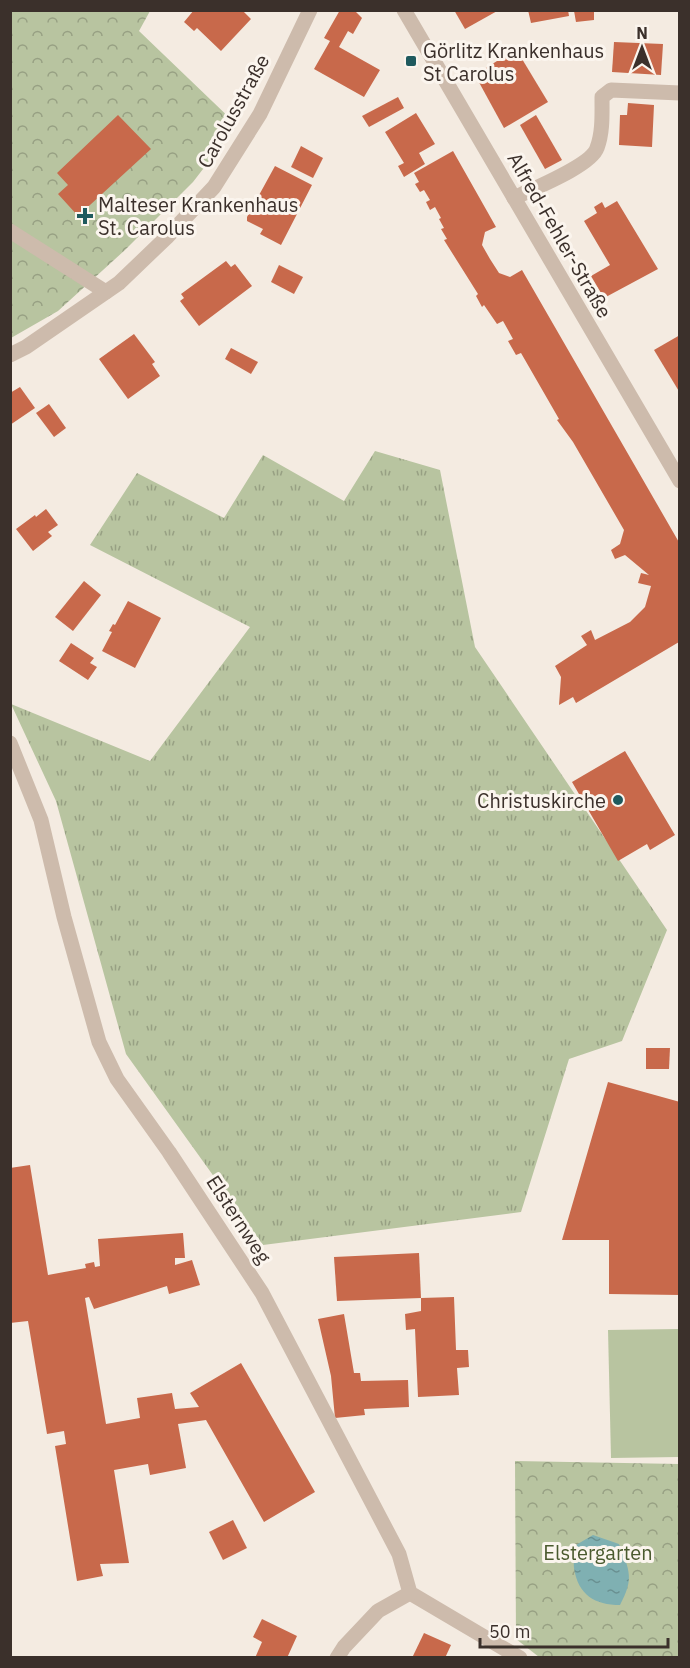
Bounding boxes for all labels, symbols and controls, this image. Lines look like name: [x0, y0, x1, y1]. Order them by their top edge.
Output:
north arrow: [612, 18, 672, 78]
text: N: [636, 23, 648, 43]
place label: Görlitz Krankenhaus St Carolus: [423, 37, 604, 87]
street label: Carolusstraße: [191, 49, 275, 173]
marker: Görlitz Krankenhaus St Carolus: [404, 54, 418, 68]
street label: Alfred-Fehler-Straße: [502, 147, 618, 323]
place label: Malteser Krankenhaus St. Carolus: [98, 191, 298, 241]
marker: Malteser Krankenhaus St. Carolus: [76, 207, 94, 225]
place label: Christuskirche: [477, 787, 606, 814]
marker: Christuskirche: [611, 793, 625, 807]
street label: Elsternweg: [200, 1170, 278, 1269]
park label: Elstergarten: [543, 1539, 653, 1566]
scale bar: [480, 1611, 668, 1649]
text: 50 m: [489, 1620, 531, 1643]

